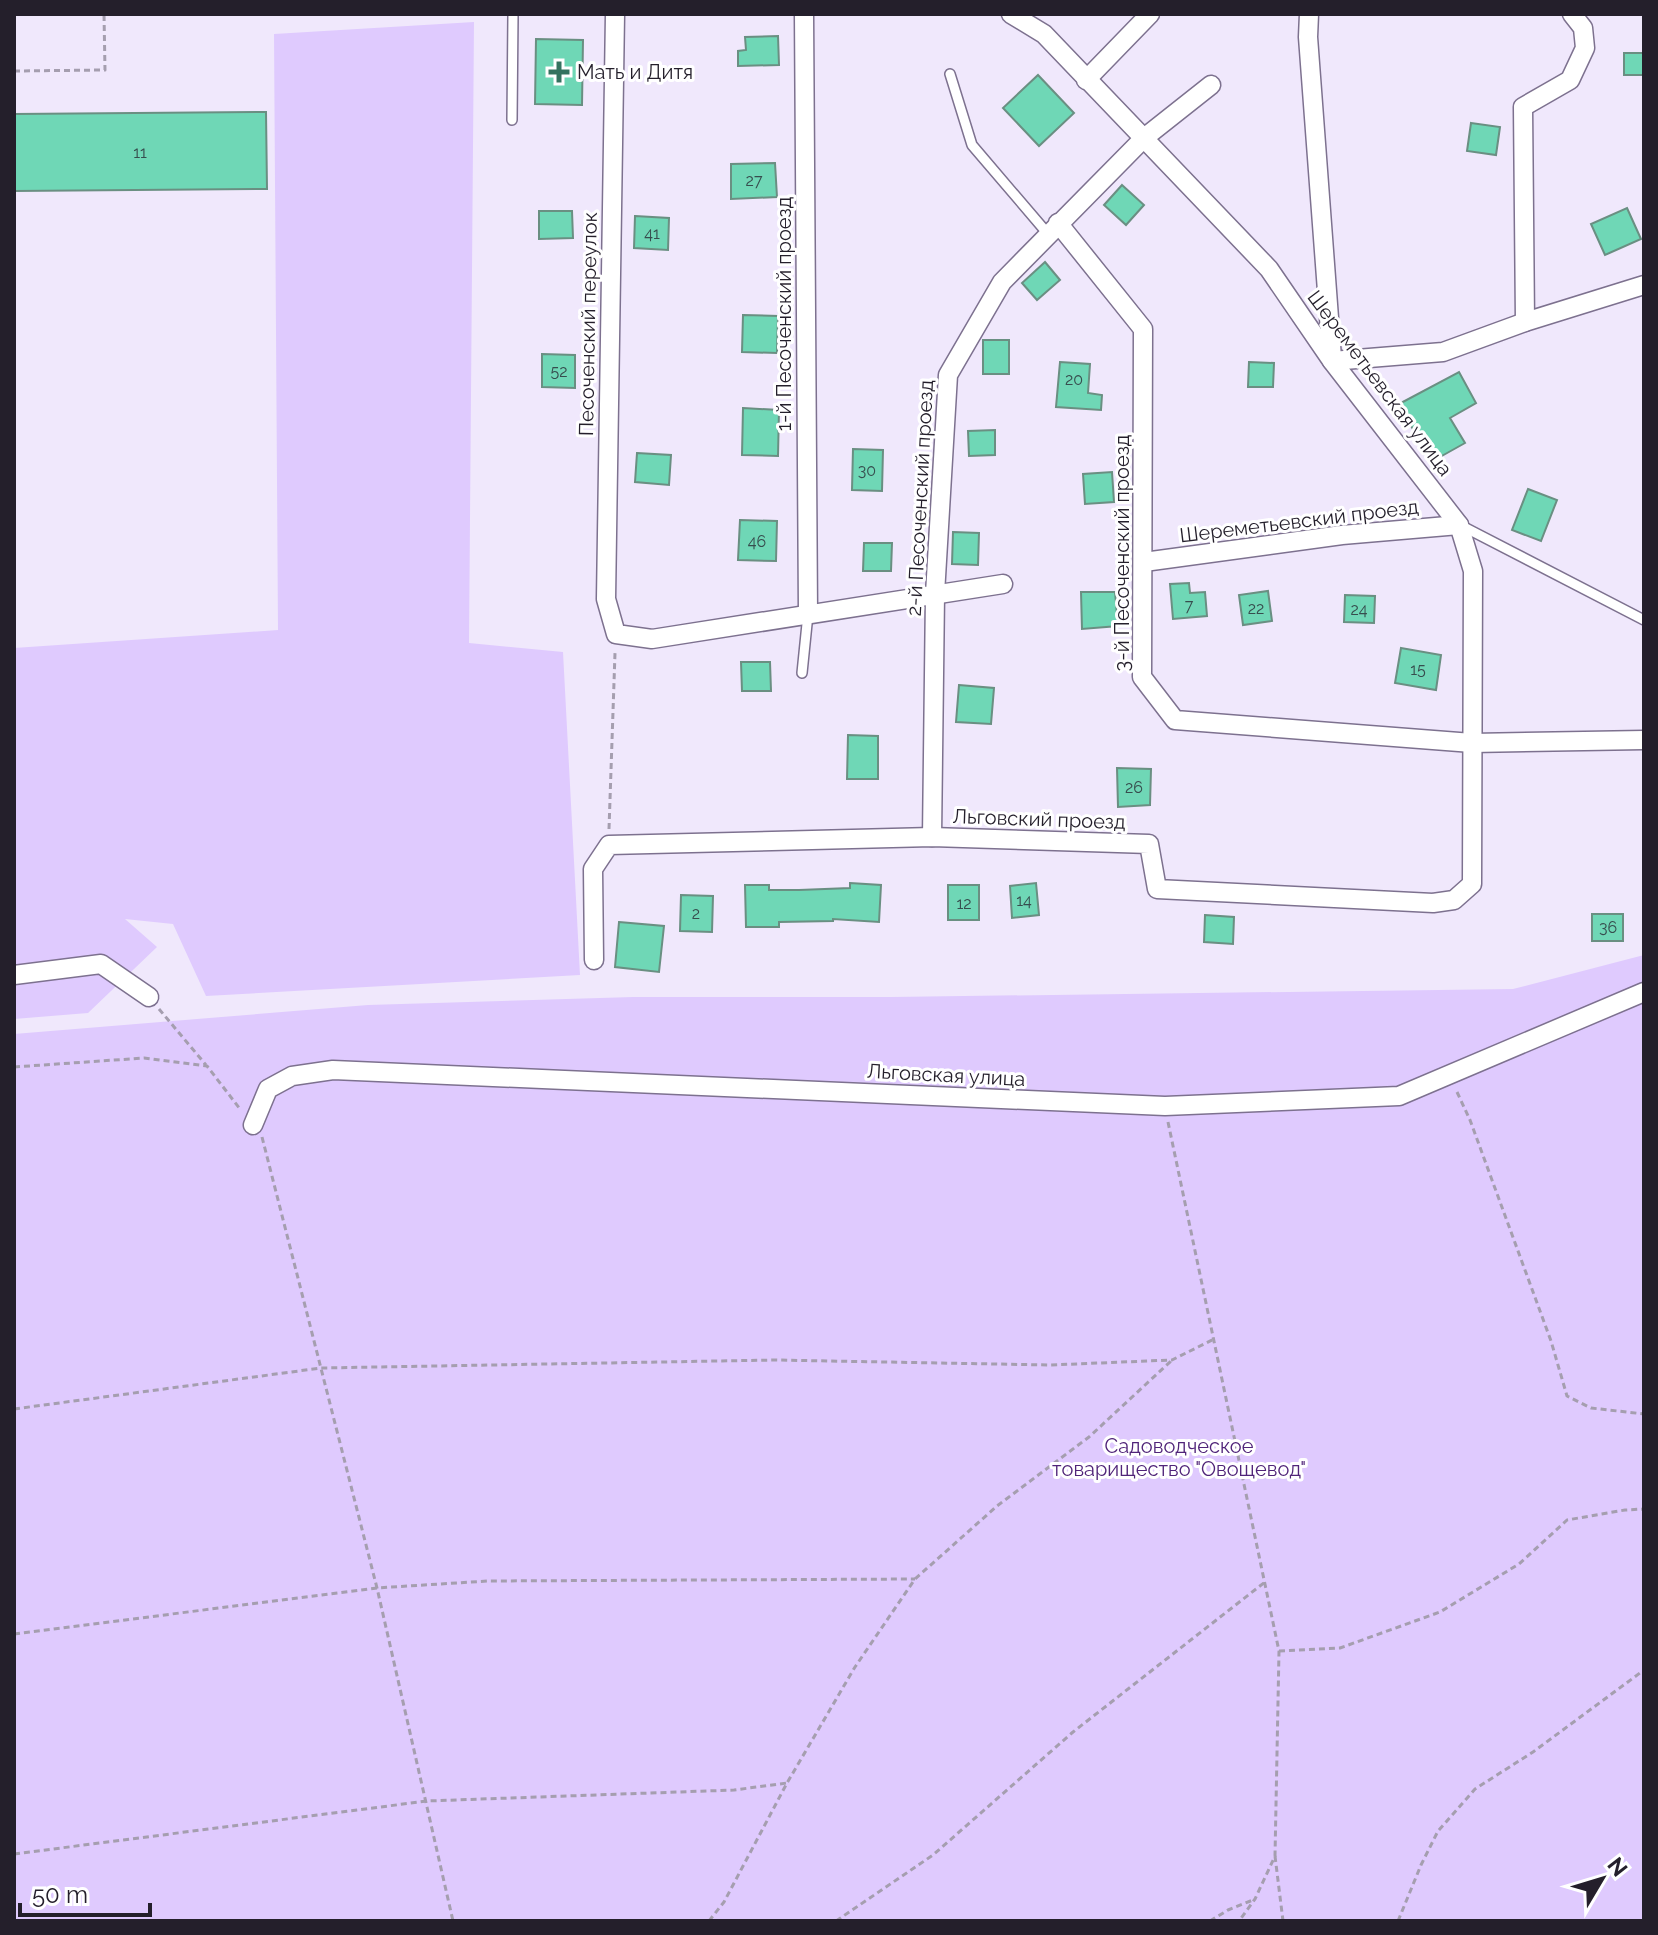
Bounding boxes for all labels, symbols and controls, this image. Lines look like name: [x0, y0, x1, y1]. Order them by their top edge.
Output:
place label: Мать и Дитя: [577, 60, 693, 84]
marker: Мать и Дитя: [548, 61, 570, 83]
house number: 11: [133, 143, 147, 162]
house number: 27: [746, 171, 763, 190]
street label: 1-й Песоченский проезд: [772, 196, 796, 431]
street label: Песоченский переулок: [574, 212, 602, 436]
house number: 41: [644, 224, 660, 243]
street label: Шереметьевская улица: [1302, 286, 1458, 480]
house number: 52: [550, 362, 568, 381]
house number: 20: [1065, 370, 1083, 389]
street label: 2-й Песоченский проезд: [902, 379, 938, 617]
street label: 3-й Песоченский проезд: [1110, 434, 1134, 671]
house number: 30: [858, 461, 876, 480]
street label: Шереметьевский проезд: [1178, 494, 1420, 548]
house number: 46: [748, 532, 766, 551]
house number: 7: [1185, 596, 1194, 615]
house number: 22: [1248, 599, 1264, 618]
house number: 24: [1350, 600, 1368, 619]
house number: 15: [1410, 660, 1426, 679]
house number: 26: [1125, 778, 1143, 797]
street label: Льговский проезд: [952, 804, 1126, 834]
house number: 14: [1016, 891, 1032, 910]
house number: 12: [956, 894, 972, 913]
house number: 2: [692, 904, 700, 923]
house number: 36: [1599, 918, 1617, 937]
street label: Льговская улица: [866, 1059, 1026, 1091]
park label: Садоводческое товарищество "Овощевод": [1052, 1434, 1306, 1481]
north arrow: [1562, 1839, 1642, 1919]
text: N: [1602, 1852, 1633, 1881]
scale bar: [20, 1867, 150, 1917]
text: 50 m: [32, 1880, 88, 1909]

